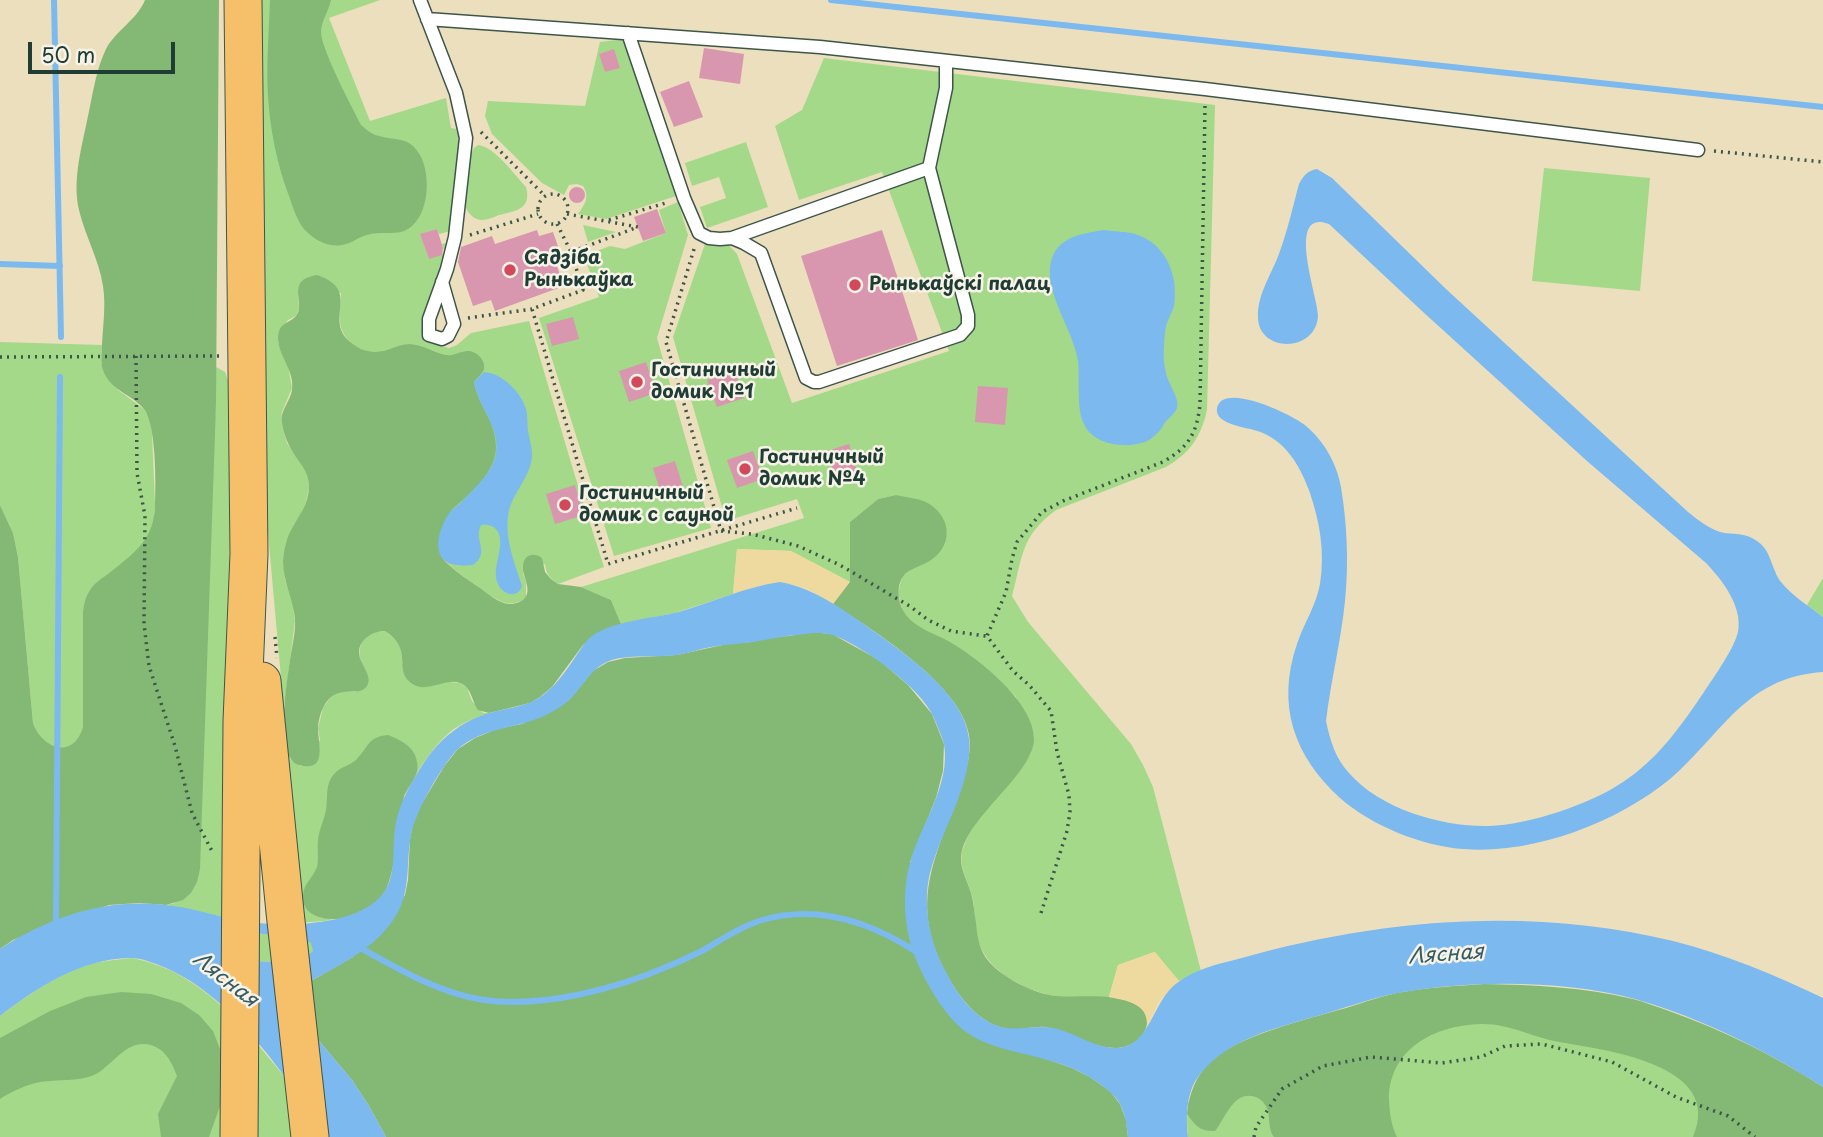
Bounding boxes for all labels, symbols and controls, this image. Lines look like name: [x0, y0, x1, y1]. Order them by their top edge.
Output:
scale bar: [32, 28, 178, 72]
text: 50 m: [41, 38, 95, 70]
place label: Сядзіба Рынькаўка: [524, 248, 634, 292]
marker: Сядзіба Рынькаўка: [502, 262, 518, 278]
place label: Рынькаўскi палац: [869, 274, 1050, 296]
marker: Рынькаўскi палац: [847, 277, 863, 293]
place label: Гостиничный домик №1: [651, 360, 776, 404]
marker: Гостиничный домик №1: [629, 374, 645, 390]
place label: Гостиничный домик №4: [759, 447, 884, 491]
marker: Гостиничный домик №4: [737, 461, 753, 477]
place label: Гостиничный домик с сауной: [579, 483, 734, 527]
marker: Гостиничный домик с сауной: [557, 497, 573, 513]
water label: Лясная: [1408, 940, 1484, 970]
water label: Лясная: [188, 947, 262, 1013]

